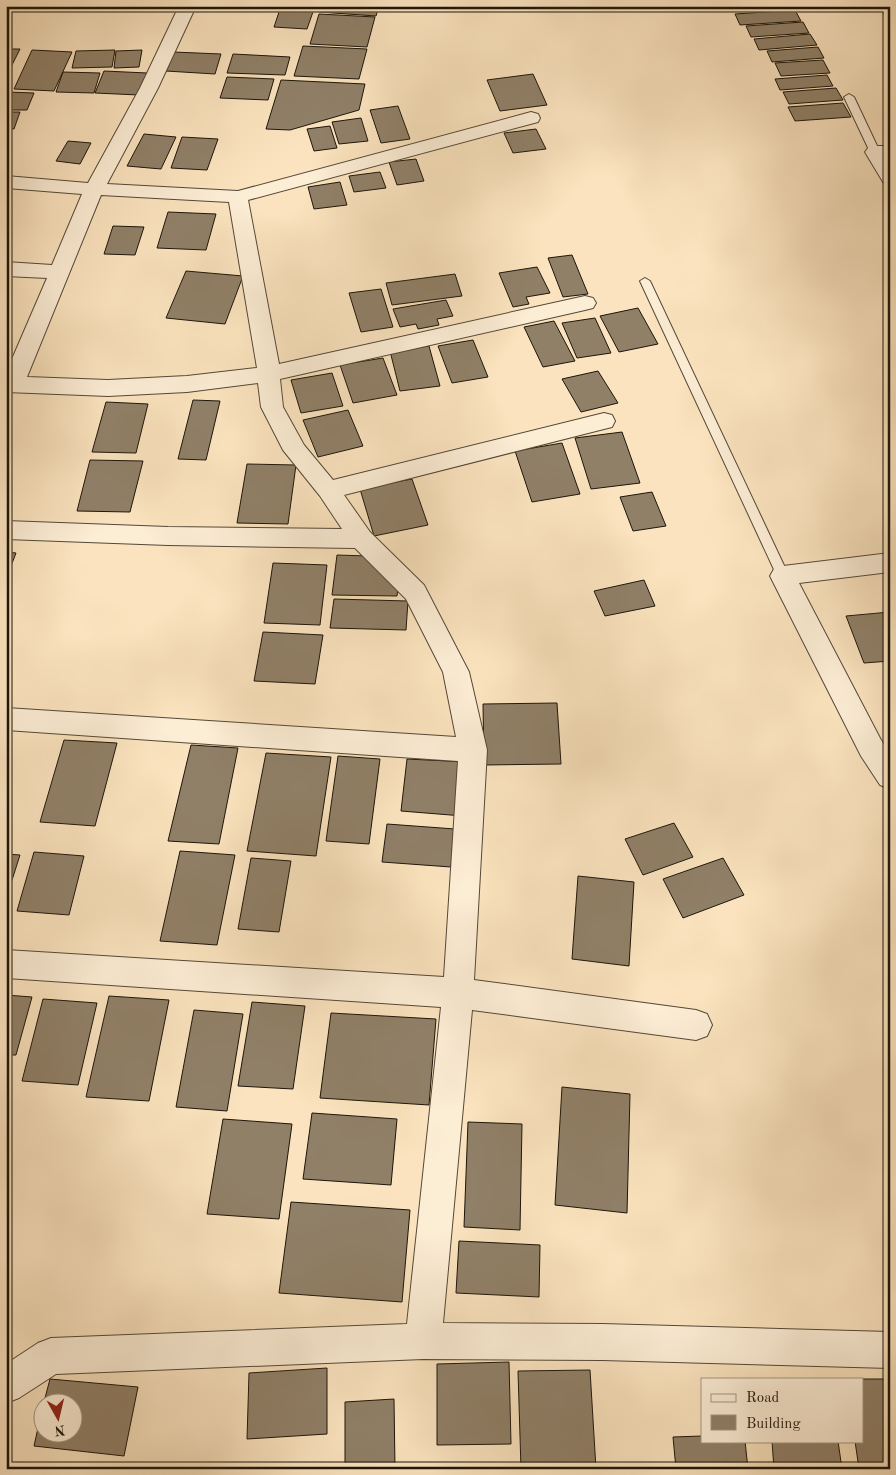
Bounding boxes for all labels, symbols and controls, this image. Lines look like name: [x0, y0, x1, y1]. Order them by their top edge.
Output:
legend: [701, 1378, 864, 1442]
text: Road: [746, 1391, 780, 1406]
north arrow: [32, 1392, 82, 1442]
text: Building: [746, 1417, 801, 1432]
text: N: [53, 1422, 66, 1438]

